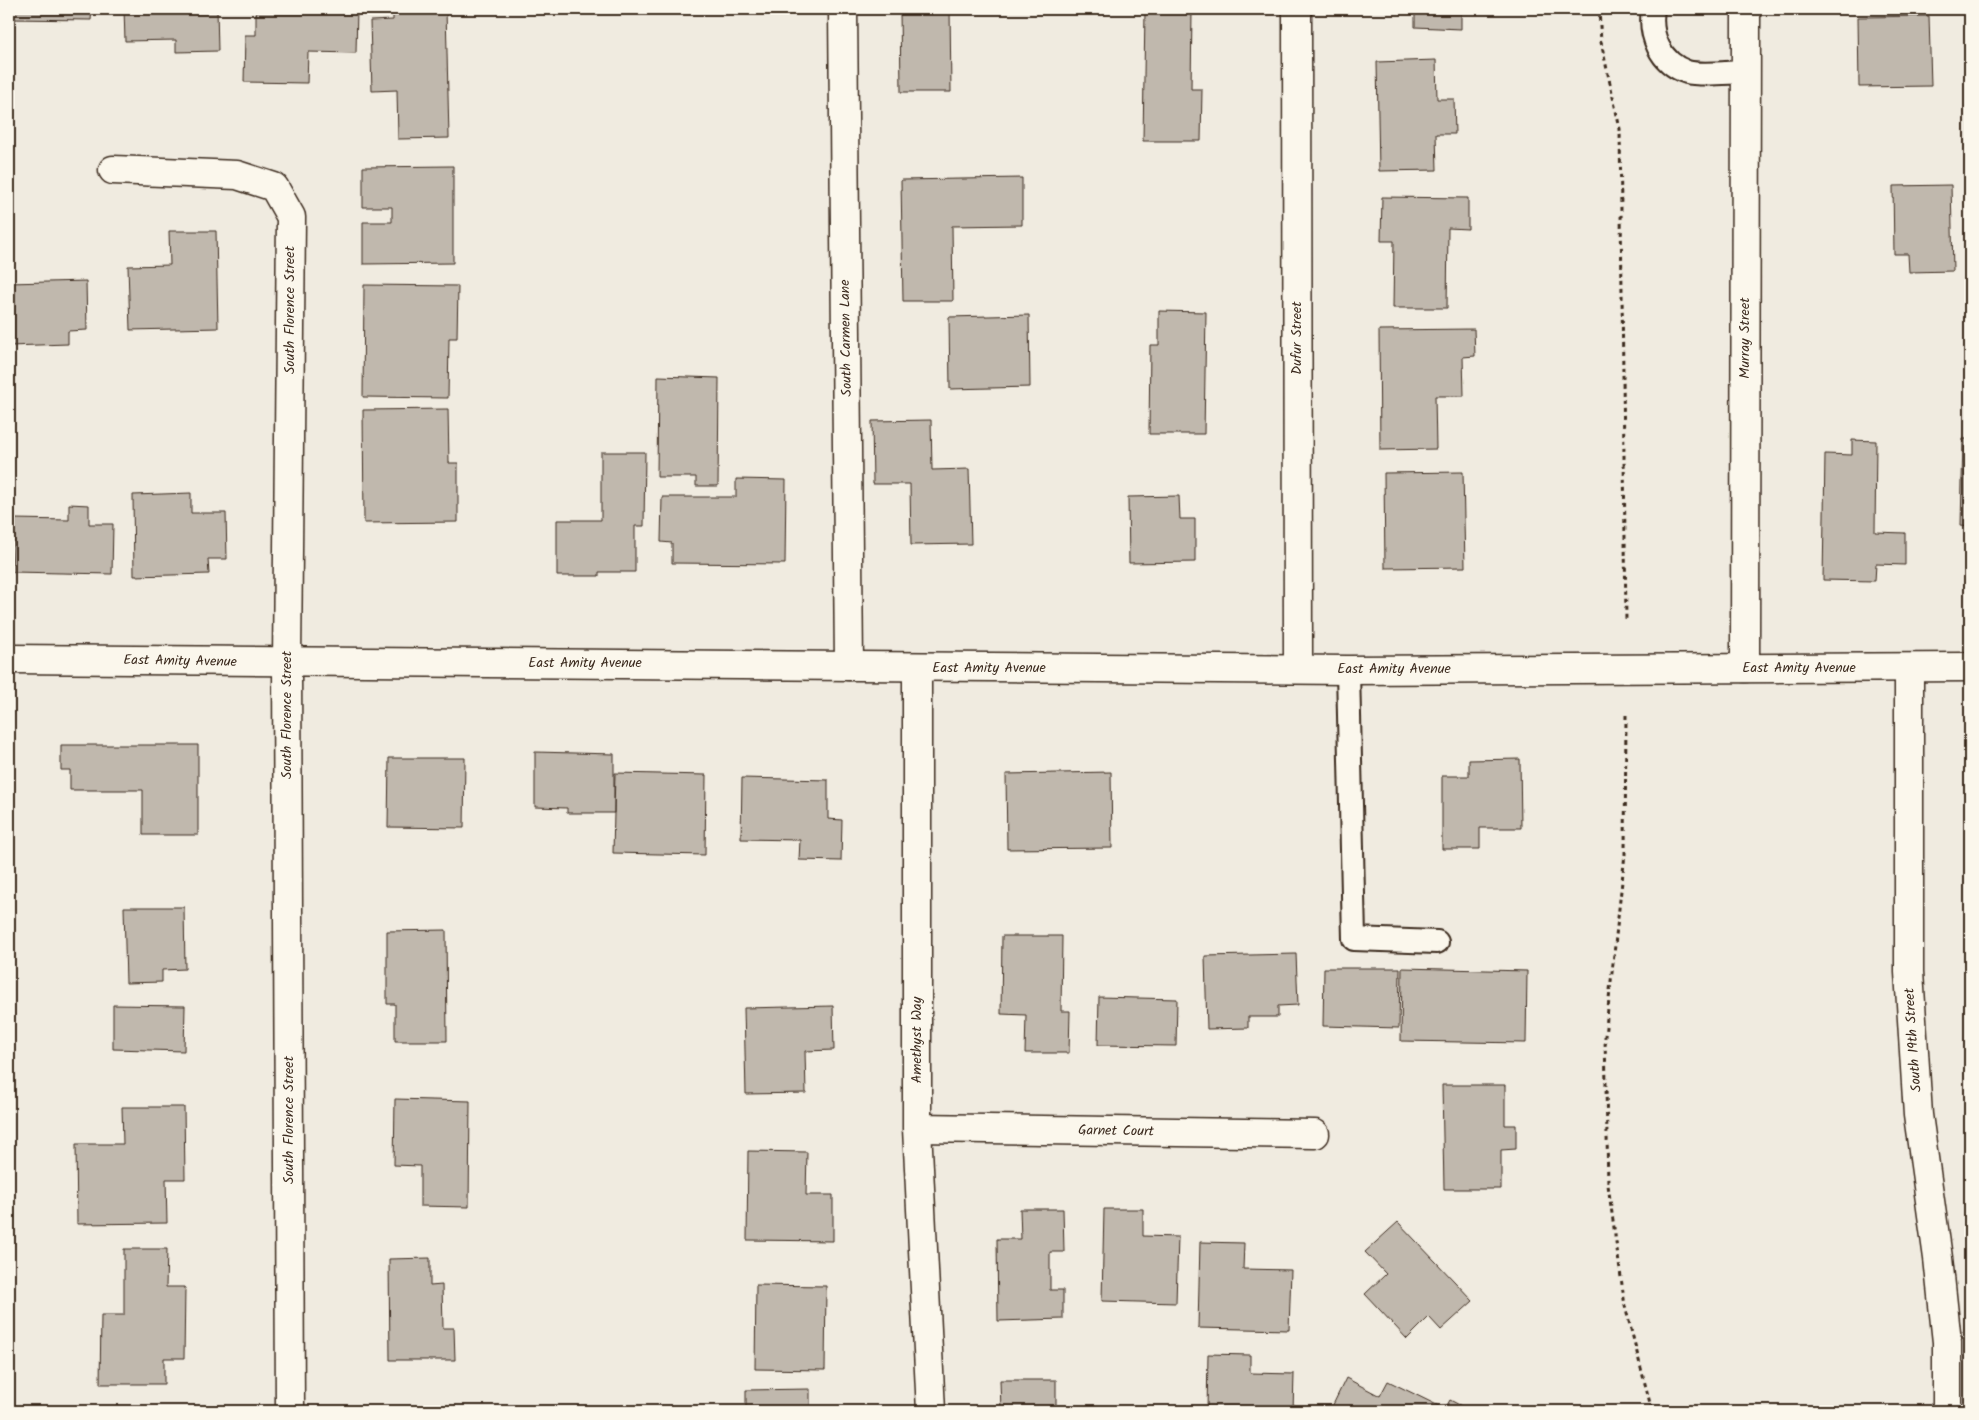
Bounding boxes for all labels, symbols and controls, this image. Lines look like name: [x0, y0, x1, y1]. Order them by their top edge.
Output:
street label: South Florence Street: [279, 245, 301, 374]
street label: South Carmen Lane: [834, 279, 858, 397]
street label: Murray Street: [1734, 297, 1756, 379]
street label: Dufur Street: [1286, 301, 1308, 375]
street label: East Amity Avenue: [123, 649, 238, 673]
street label: South Florence Street: [276, 650, 298, 779]
street label: East Amity Avenue: [528, 652, 642, 674]
street label: East Amity Avenue: [932, 657, 1046, 679]
street label: East Amity Avenue: [1742, 657, 1856, 679]
street label: East Amity Avenue: [1337, 658, 1451, 680]
street label: South 19th Street: [1898, 987, 1928, 1093]
street label: Amethyst Way: [906, 996, 928, 1083]
street label: South Florence Street: [278, 1055, 300, 1184]
street label: Garnet Court: [1078, 1119, 1155, 1143]

